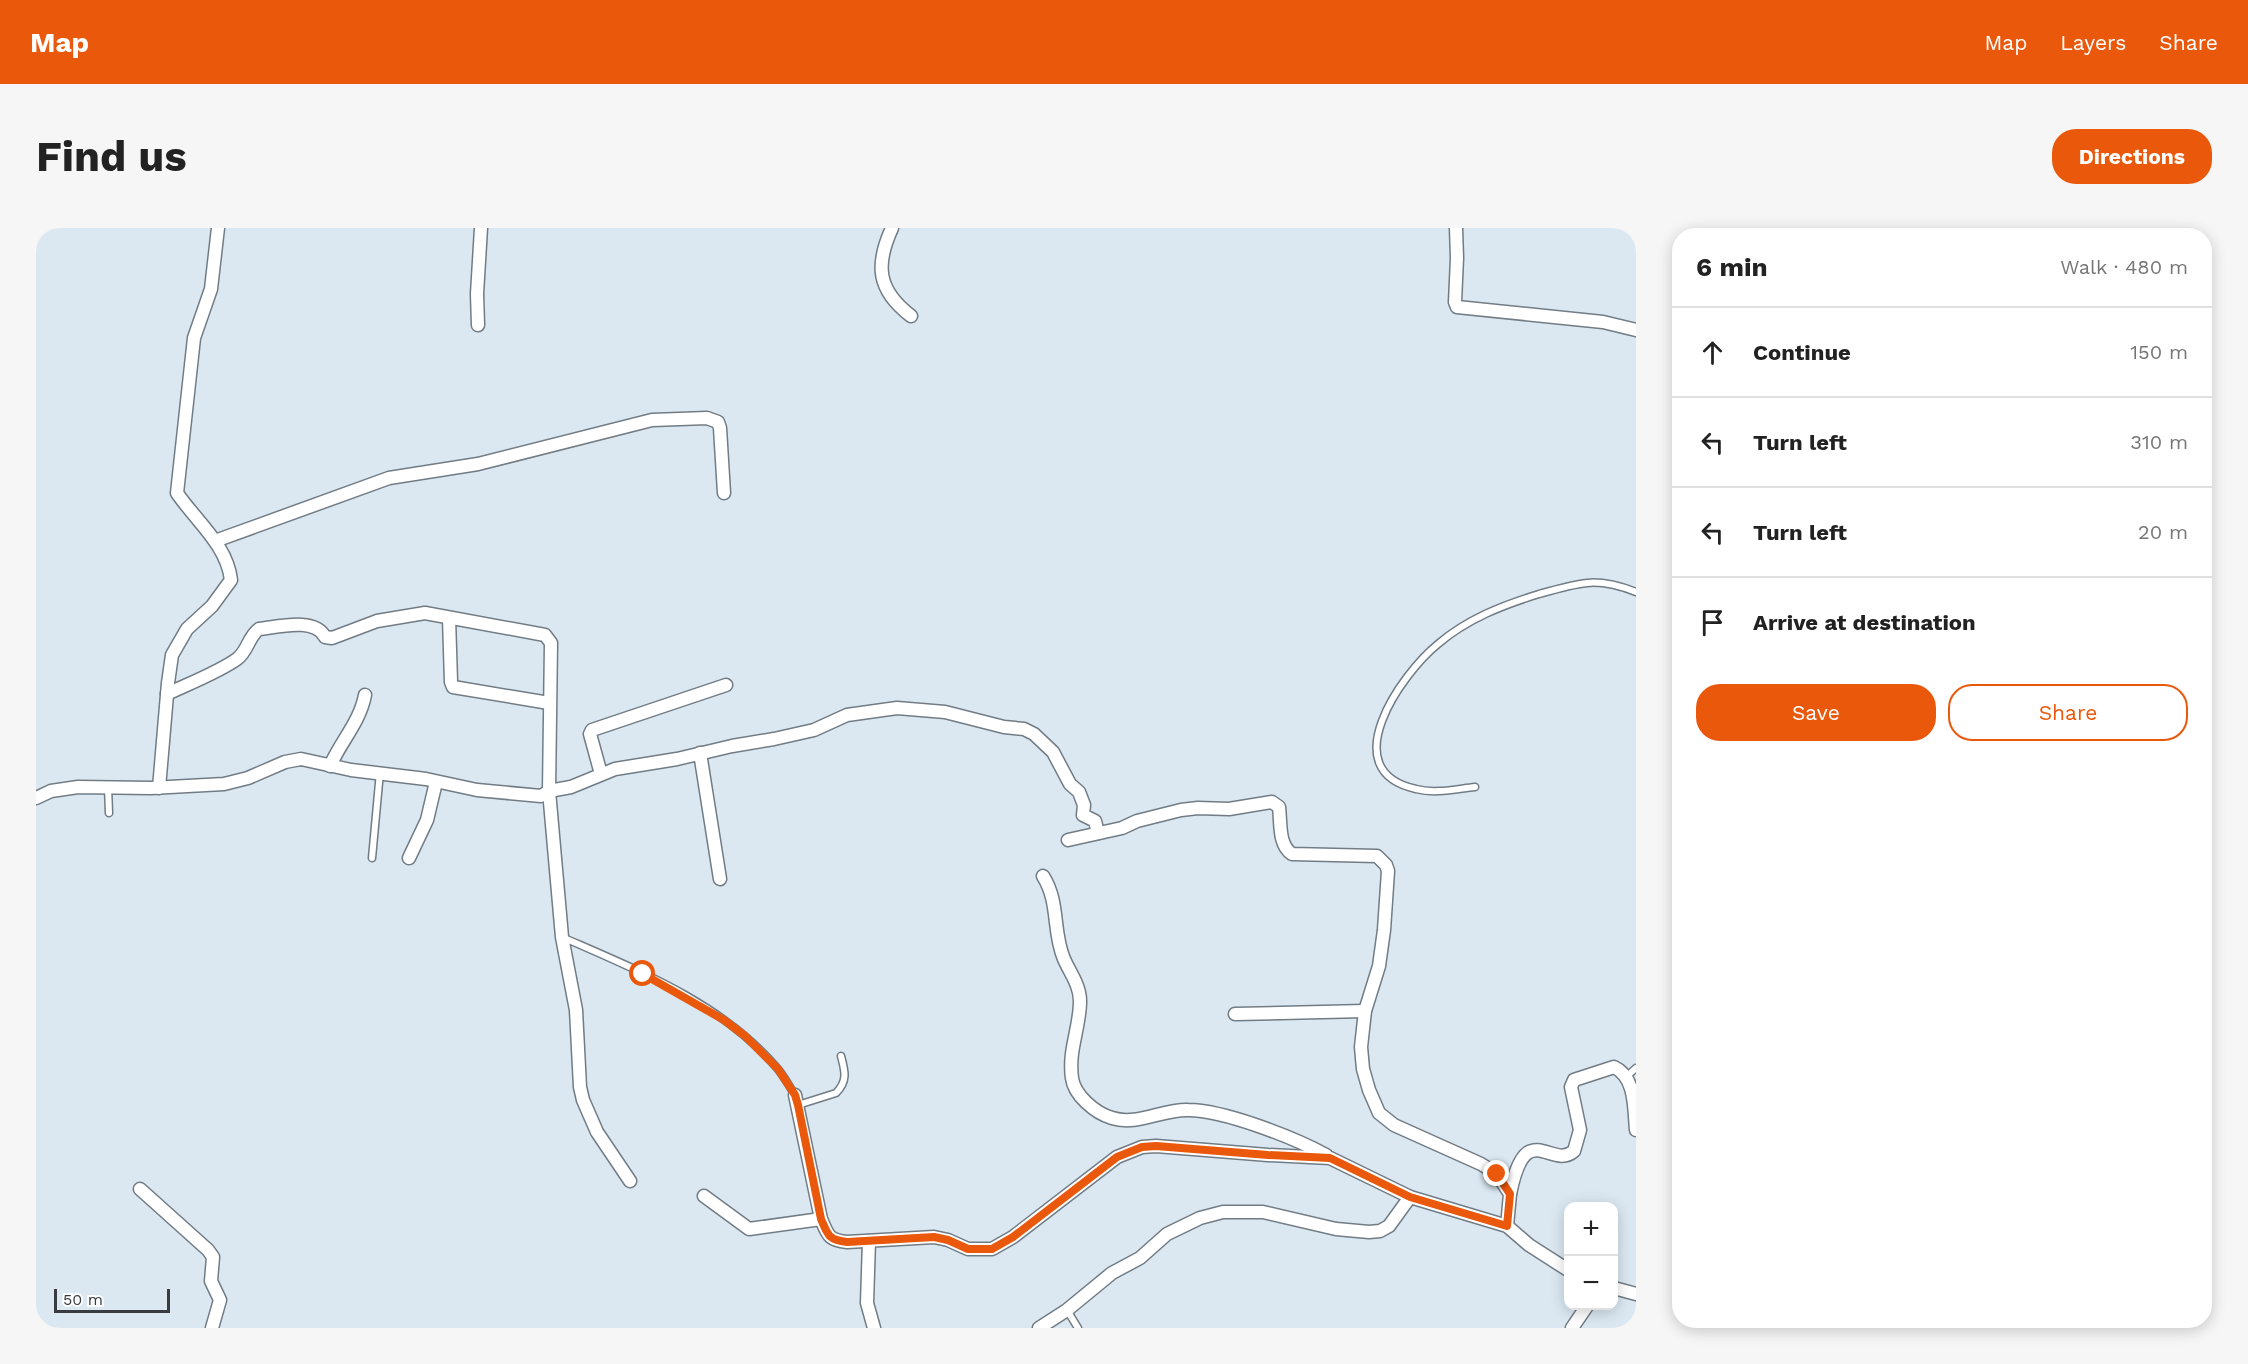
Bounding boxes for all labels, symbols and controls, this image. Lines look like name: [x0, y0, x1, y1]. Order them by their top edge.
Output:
text: Map: [30, 26, 89, 59]
text: Map: [1984, 30, 2027, 55]
text: Layers: [2060, 30, 2126, 55]
text: Share: [2159, 30, 2218, 55]
button: Directions: [2052, 129, 2212, 184]
text: Find us: [36, 132, 187, 181]
text: 6 min: [1696, 252, 1768, 282]
text: Walk · 480 m: [2060, 255, 2188, 279]
icon: ahead: [1696, 336, 1729, 369]
text: Continue: [1753, 340, 1851, 365]
text: 150 m: [2130, 340, 2188, 364]
icon: left: [1696, 426, 1729, 459]
text: Turn left: [1753, 430, 1847, 455]
text: 310 m: [2130, 430, 2188, 454]
icon: left: [1696, 516, 1729, 549]
text: Turn left: [1753, 520, 1847, 545]
text: 20 m: [2138, 520, 2188, 544]
icon: arrive: [1696, 606, 1729, 639]
text: Arrive at destination: [1753, 610, 1976, 635]
button: Save: [1696, 684, 1936, 741]
button: Share: [1948, 684, 2188, 741]
route start: [629, 960, 655, 986]
route end: [1483, 1160, 1509, 1186]
map controls: [1564, 1202, 1618, 1310]
button: +: [1564, 1202, 1618, 1256]
button: −: [1564, 1256, 1618, 1310]
scale bar: [54, 1286, 170, 1314]
text: 50 m: [63, 1290, 103, 1309]

